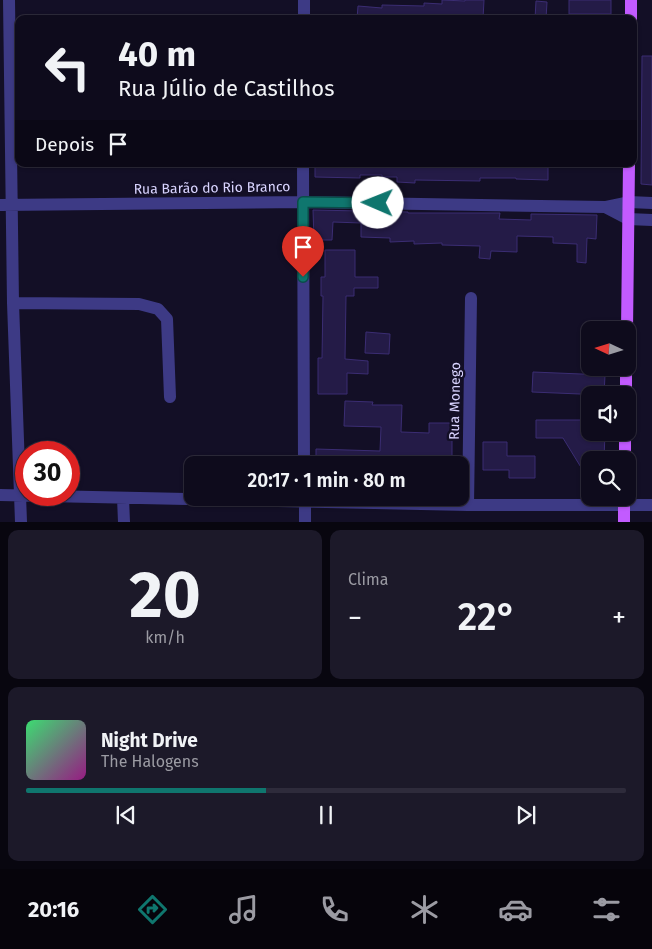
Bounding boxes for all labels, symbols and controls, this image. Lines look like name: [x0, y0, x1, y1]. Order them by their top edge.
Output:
text: 40 m: [118, 33, 196, 75]
icon: left: [35, 35, 100, 100]
text: Rua Júlio de Castilhos: [118, 75, 334, 102]
icon: arrive: [104, 130, 132, 158]
text: Depois: [35, 133, 94, 156]
position arrow: [351, 176, 403, 228]
street label: Rua Barão do Rio Branco: [133, 178, 291, 198]
pin: [282, 226, 324, 277]
icon: arrive: [289, 233, 317, 261]
north arrow: [581, 321, 636, 376]
map controls: [581, 321, 636, 506]
street label: Rua Monego: [446, 362, 464, 440]
button: sound: [581, 386, 636, 441]
speed limit sign: 30: [15, 441, 80, 506]
button: search: [581, 451, 636, 506]
text: 20:17 · 1 min · 80 m: [247, 469, 406, 492]
text: 20: [129, 556, 201, 634]
text: Clima: [348, 570, 388, 589]
text: 22°: [458, 594, 516, 640]
text: −: [348, 601, 362, 634]
text: +: [612, 601, 626, 634]
text: km/h: [145, 628, 185, 647]
text: Night Drive: [101, 729, 198, 752]
text: The Halogens: [101, 752, 199, 771]
icon: previous: [112, 801, 140, 829]
icon: pause: [312, 801, 340, 829]
icon: next: [512, 801, 540, 829]
icon: directions: [135, 892, 170, 927]
icon: music: [226, 892, 261, 927]
icon: phone: [317, 892, 352, 927]
icon: climate: [407, 892, 442, 927]
icon: car: [498, 892, 533, 927]
icon: filters: [589, 892, 624, 927]
text: 20:16: [28, 896, 79, 923]

